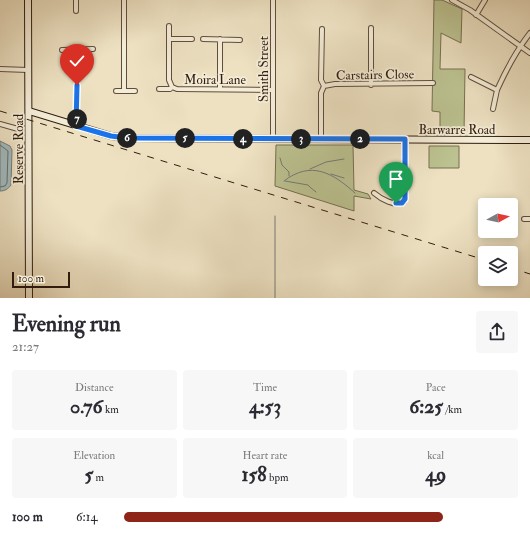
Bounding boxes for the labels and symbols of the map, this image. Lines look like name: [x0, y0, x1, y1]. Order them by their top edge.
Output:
street label: Smith Street: [256, 36, 272, 102]
pin: [60, 44, 94, 85]
street label: Carstairs Close: [336, 66, 415, 84]
street label: Moira Lane: [184, 72, 246, 88]
pin: 7: [67, 109, 87, 129]
street label: Reserve Road: [11, 113, 27, 184]
street label: Barwarre Road: [418, 122, 496, 138]
pin: 6: [117, 128, 137, 148]
pin: 5: [175, 128, 195, 148]
pin: 4: [233, 129, 253, 149]
pin: 3: [291, 129, 311, 149]
pin: 2: [350, 129, 370, 149]
pin: [379, 162, 413, 203]
north arrow: [478, 198, 518, 238]
scale bar: [12, 270, 70, 289]

